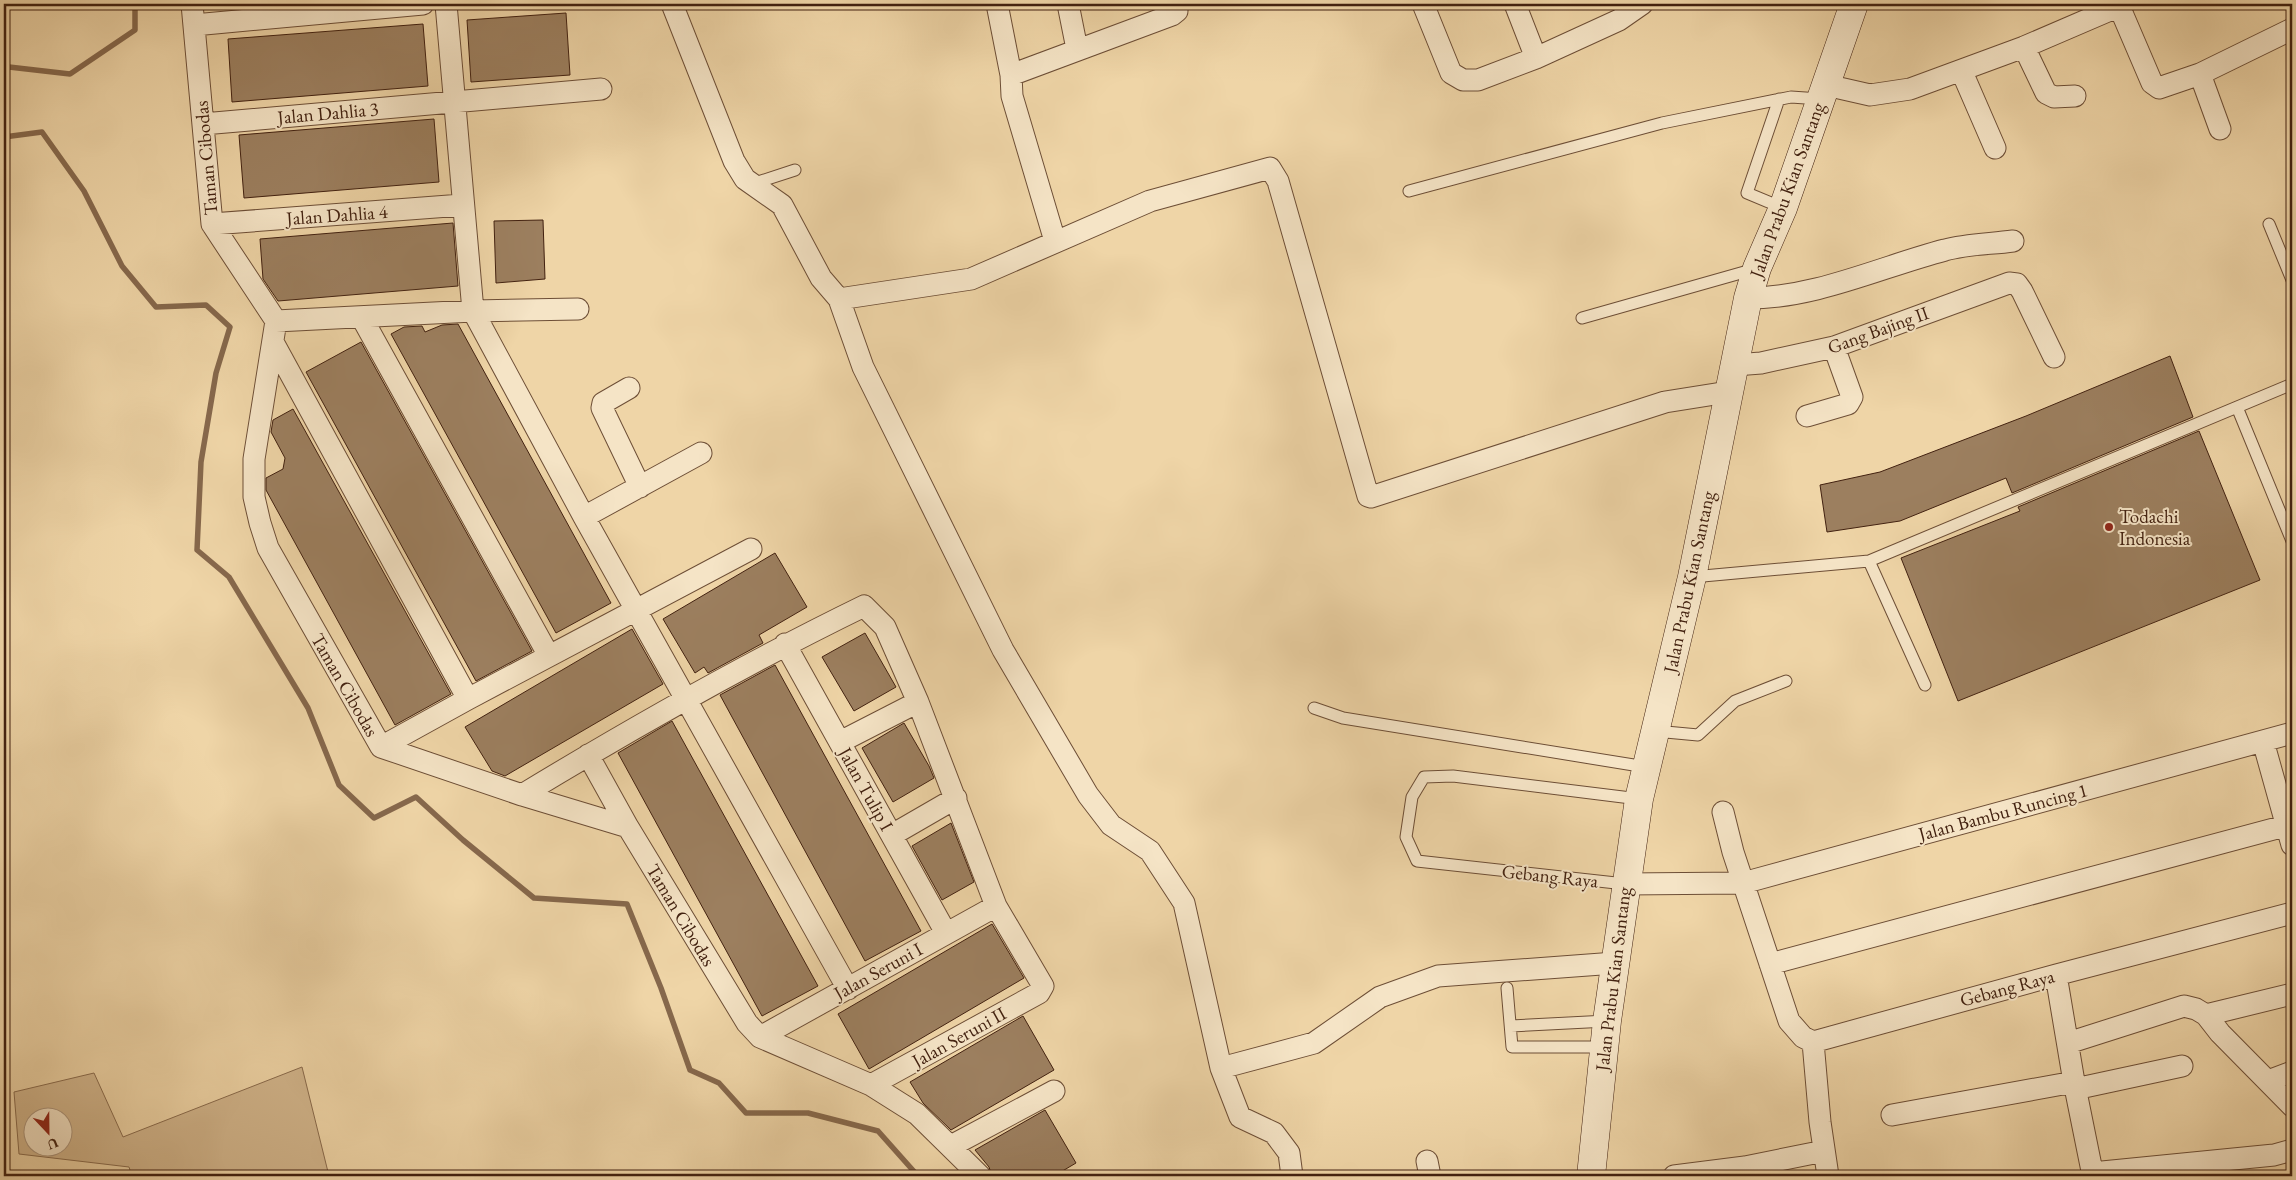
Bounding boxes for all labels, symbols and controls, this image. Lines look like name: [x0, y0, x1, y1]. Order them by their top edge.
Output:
street label: Jalan Dahlia 3: [274, 96, 380, 130]
street label: Jalan Prabu Kian Santang: [1743, 98, 1831, 283]
street label: Taman Cibodas: [189, 100, 223, 216]
street label: Jalan Dahlia 4: [284, 199, 389, 231]
street label: Gang Bajing II: [1824, 300, 1933, 360]
street label: Jalan Prabu Kian Santang: [1657, 488, 1721, 677]
place label: Todachi Indonesia: [2119, 504, 2191, 551]
marker: Todachi Indonesia: [2103, 521, 2115, 533]
street label: Taman Cibodas: [305, 629, 385, 741]
street label: Jalan Tulip I: [832, 741, 900, 836]
street label: Jalan Bambu Runcing 1: [1914, 777, 2090, 847]
street label: Taman Cibodas: [641, 859, 721, 971]
street label: Gebang Raya: [1501, 859, 1600, 894]
street label: Jalan Prabu Kian Santang: [1589, 885, 1637, 1074]
street label: Jalan Seruni I: [828, 936, 927, 1007]
street label: Gebang Raya: [1957, 963, 2057, 1013]
street label: Jalan Seruni II: [906, 1001, 1011, 1074]
north arrow: [22, 1108, 72, 1158]
text: U: [44, 1134, 61, 1155]

